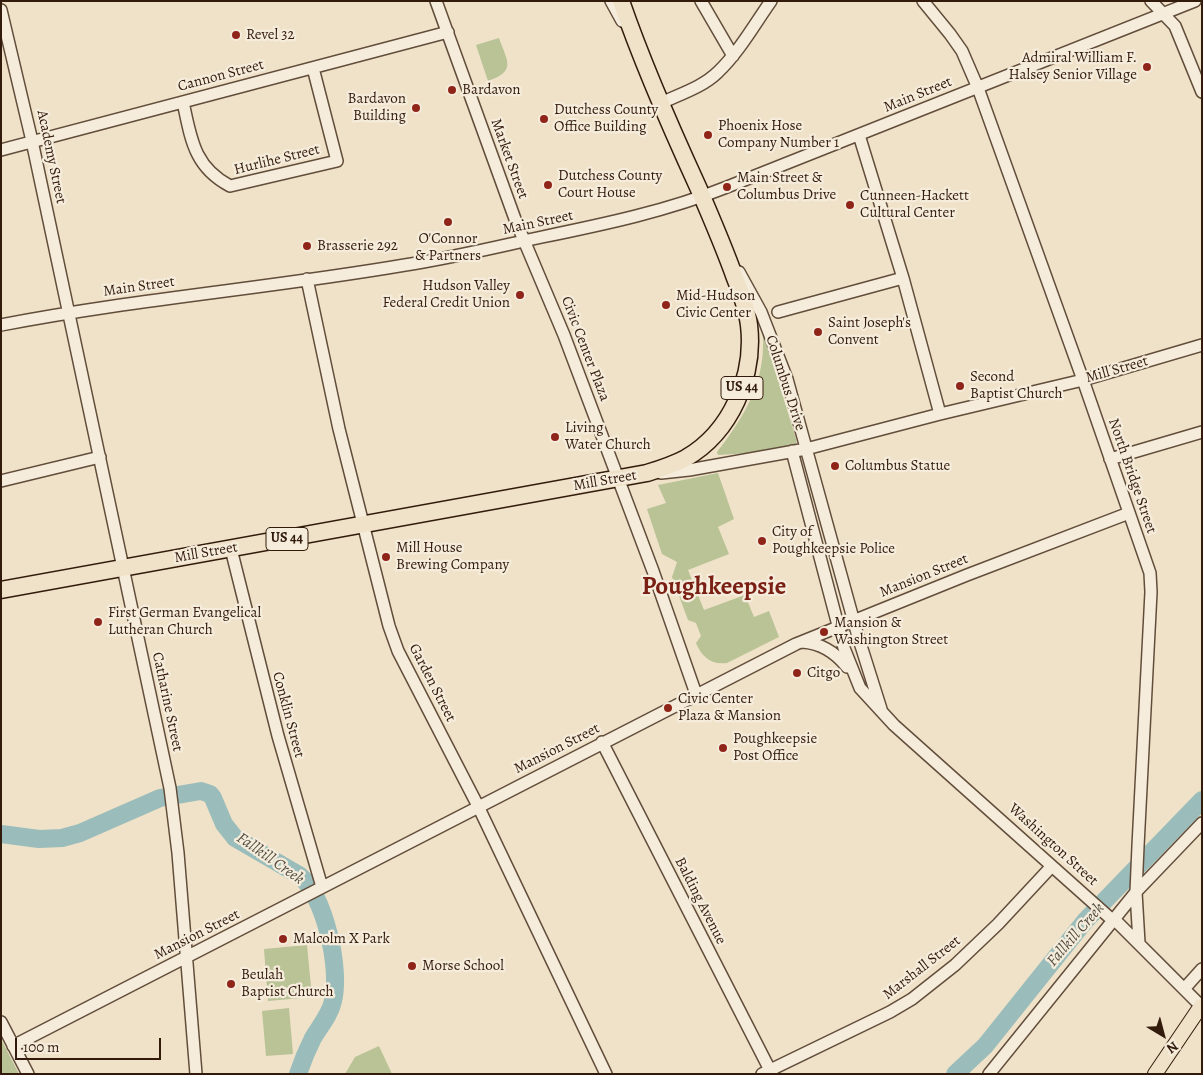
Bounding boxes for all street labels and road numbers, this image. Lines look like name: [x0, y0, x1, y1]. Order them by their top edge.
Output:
street label: Cannon Street: [176, 56, 266, 96]
street label: Main Street: [881, 73, 955, 117]
street label: Academy Street: [32, 109, 70, 205]
street label: Market Street: [486, 116, 532, 202]
street label: Hurlihe Street: [232, 141, 322, 179]
street label: Main Street: [501, 207, 575, 239]
street label: Main Street: [102, 273, 176, 301]
street label: Civic Center Plaza: [557, 294, 613, 404]
street label: Columbus Drive: [761, 333, 809, 433]
street label: Mill Street: [1084, 353, 1150, 387]
road number: US 44: [721, 376, 763, 399]
street label: North Bridge Street: [1104, 416, 1160, 536]
street label: Mill Street: [572, 467, 638, 495]
road number: US 44: [266, 528, 308, 550]
street label: Mill Street: [173, 539, 239, 567]
street label: Mansion Street: [877, 550, 971, 602]
street label: Garden Street: [405, 641, 459, 725]
street label: Catharine Street: [148, 651, 186, 753]
street label: Conklin Street: [268, 670, 308, 760]
street label: Mansion Street: [511, 720, 603, 778]
street label: Washington Street: [1005, 800, 1101, 890]
street label: Balding Avenue: [670, 854, 730, 948]
street label: Mansion Street: [151, 906, 243, 964]
street label: Marshall Street: [880, 932, 964, 1004]

